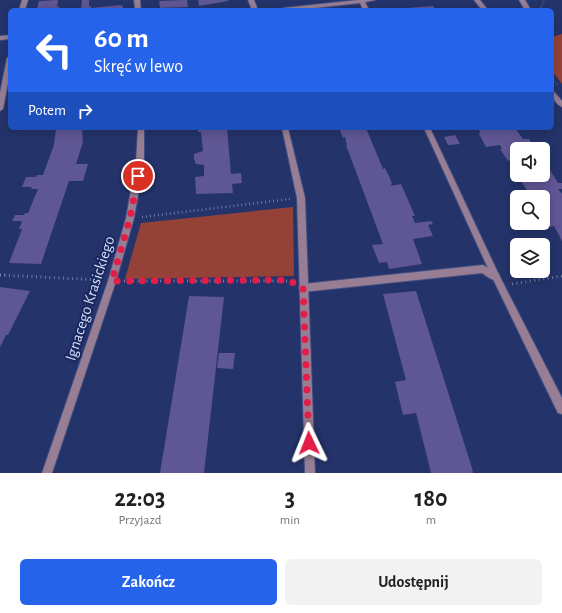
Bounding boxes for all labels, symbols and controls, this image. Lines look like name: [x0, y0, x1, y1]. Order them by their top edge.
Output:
icon: left: [28, 24, 80, 76]
text: 60 m: [94, 25, 149, 53]
text: Skręć w lewo: [94, 58, 183, 76]
icon: right: [74, 100, 96, 122]
text: Potem: [28, 103, 66, 118]
map controls: [510, 142, 550, 278]
button: sound: [510, 142, 550, 182]
pin: [121, 159, 155, 193]
icon: arrive: [127, 165, 149, 187]
button: search: [510, 190, 550, 230]
street label: Ignacego Krasickiego: [62, 234, 118, 363]
button: layers: [510, 238, 550, 278]
position arrow: [288, 422, 330, 464]
text: 22:03: [114, 487, 165, 511]
text: 3: [285, 487, 295, 511]
text: 180: [415, 487, 448, 511]
text: Przyjazd: [118, 514, 161, 527]
text: min: [280, 514, 300, 527]
text: m: [426, 514, 436, 527]
button: Zakończ: [20, 559, 277, 605]
button: Udostępnij: [285, 559, 542, 605]

